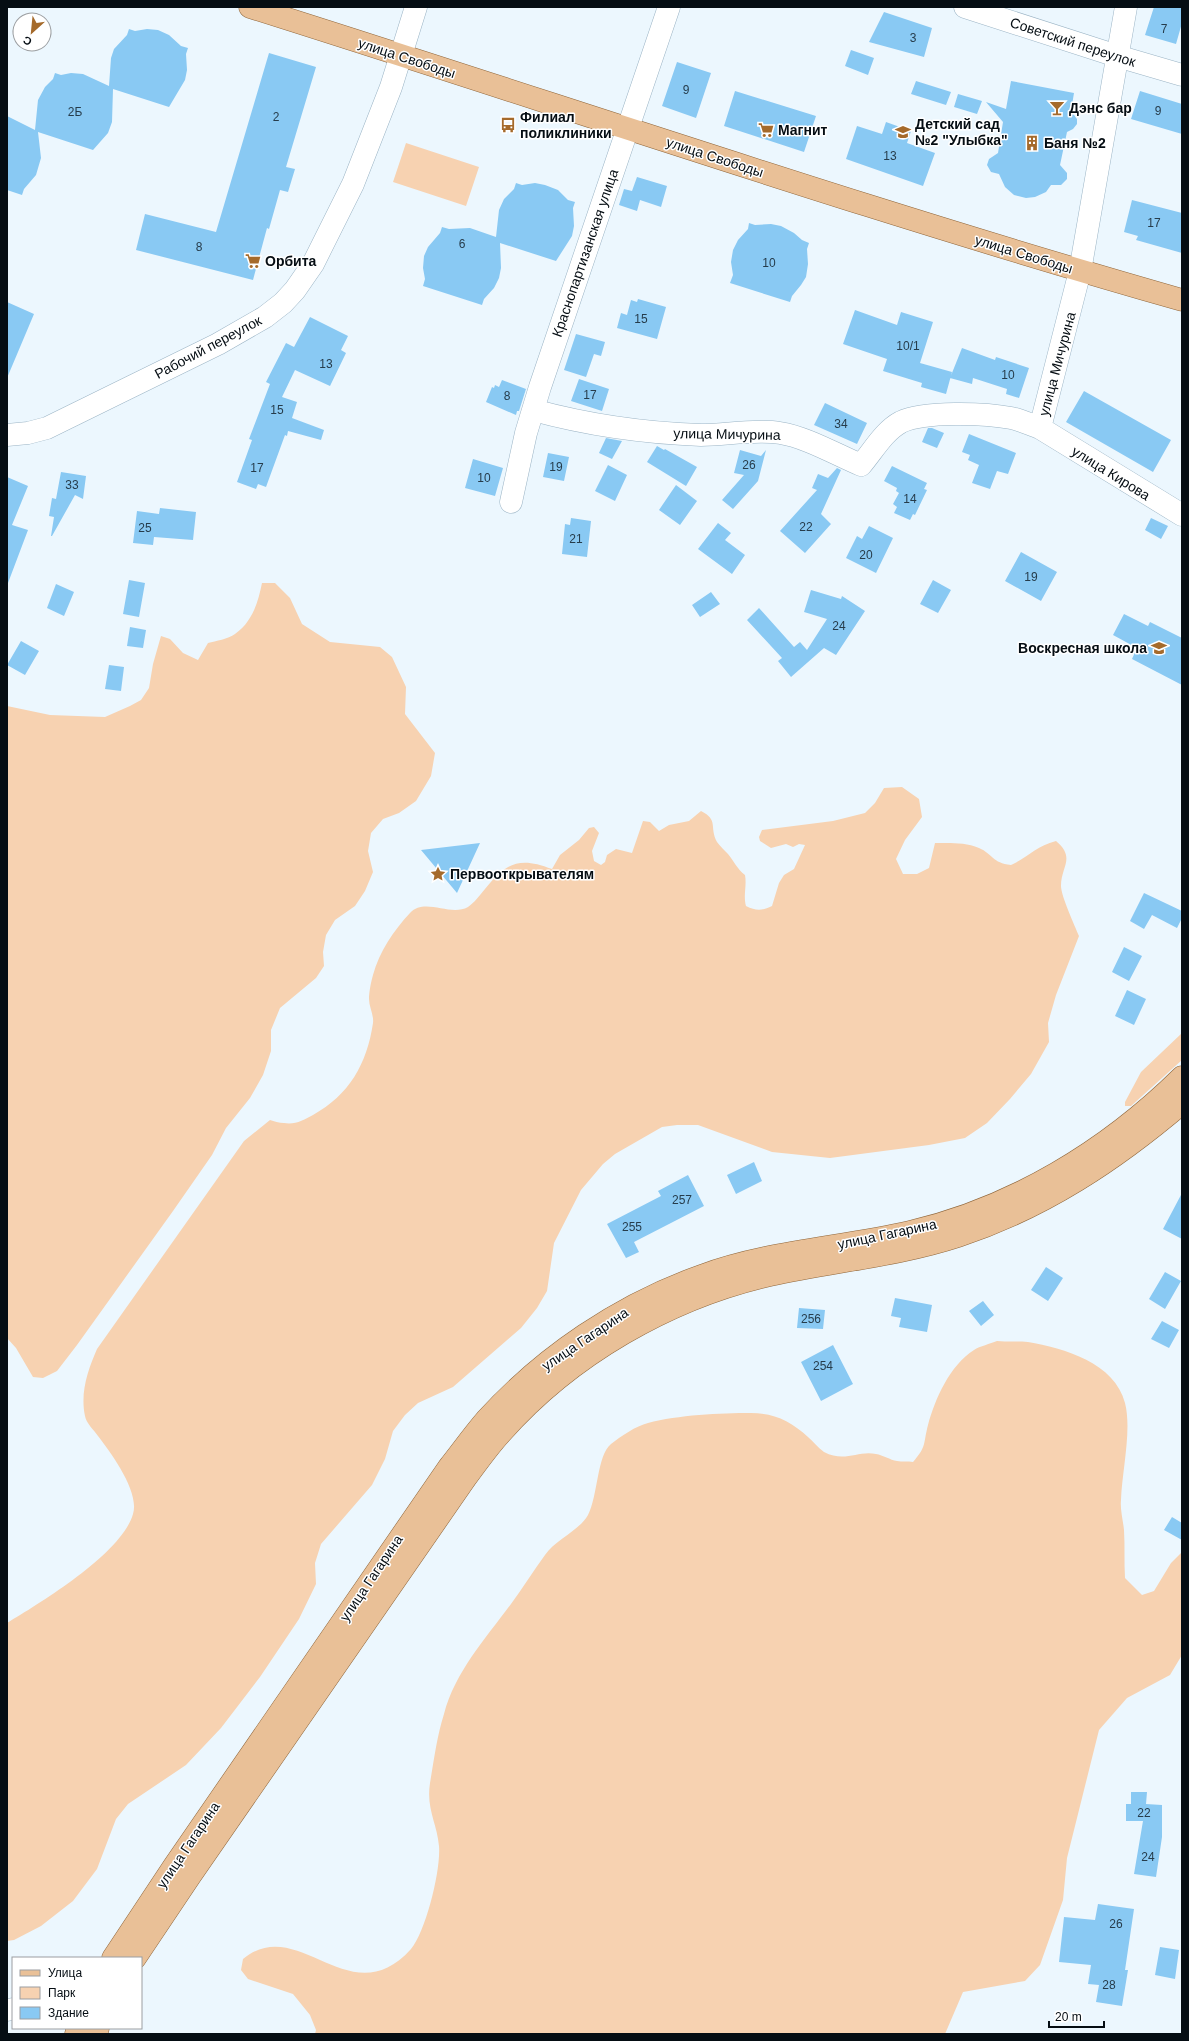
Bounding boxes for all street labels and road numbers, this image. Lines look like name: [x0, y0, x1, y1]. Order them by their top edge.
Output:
street label: Советский переулок: [1008, 14, 1139, 70]
street label: улица Свободы: [356, 35, 458, 81]
street label: улица Свободы: [664, 134, 766, 180]
street label: Краснопартизанская улица: [549, 167, 621, 339]
street label: улица Свободы: [973, 232, 1075, 276]
street label: улица Мичурина: [1035, 310, 1079, 418]
street label: Рабочий переулок: [152, 312, 265, 382]
street label: улица Мичурина: [673, 425, 781, 443]
street label: улица Кирова: [1069, 443, 1153, 503]
street label: улица Гагарина: [836, 1216, 938, 1252]
street label: улица Гагарина: [539, 1304, 631, 1374]
street label: улица Гагарина: [336, 1532, 406, 1624]
street label: улица Гагарина: [153, 1799, 223, 1891]

